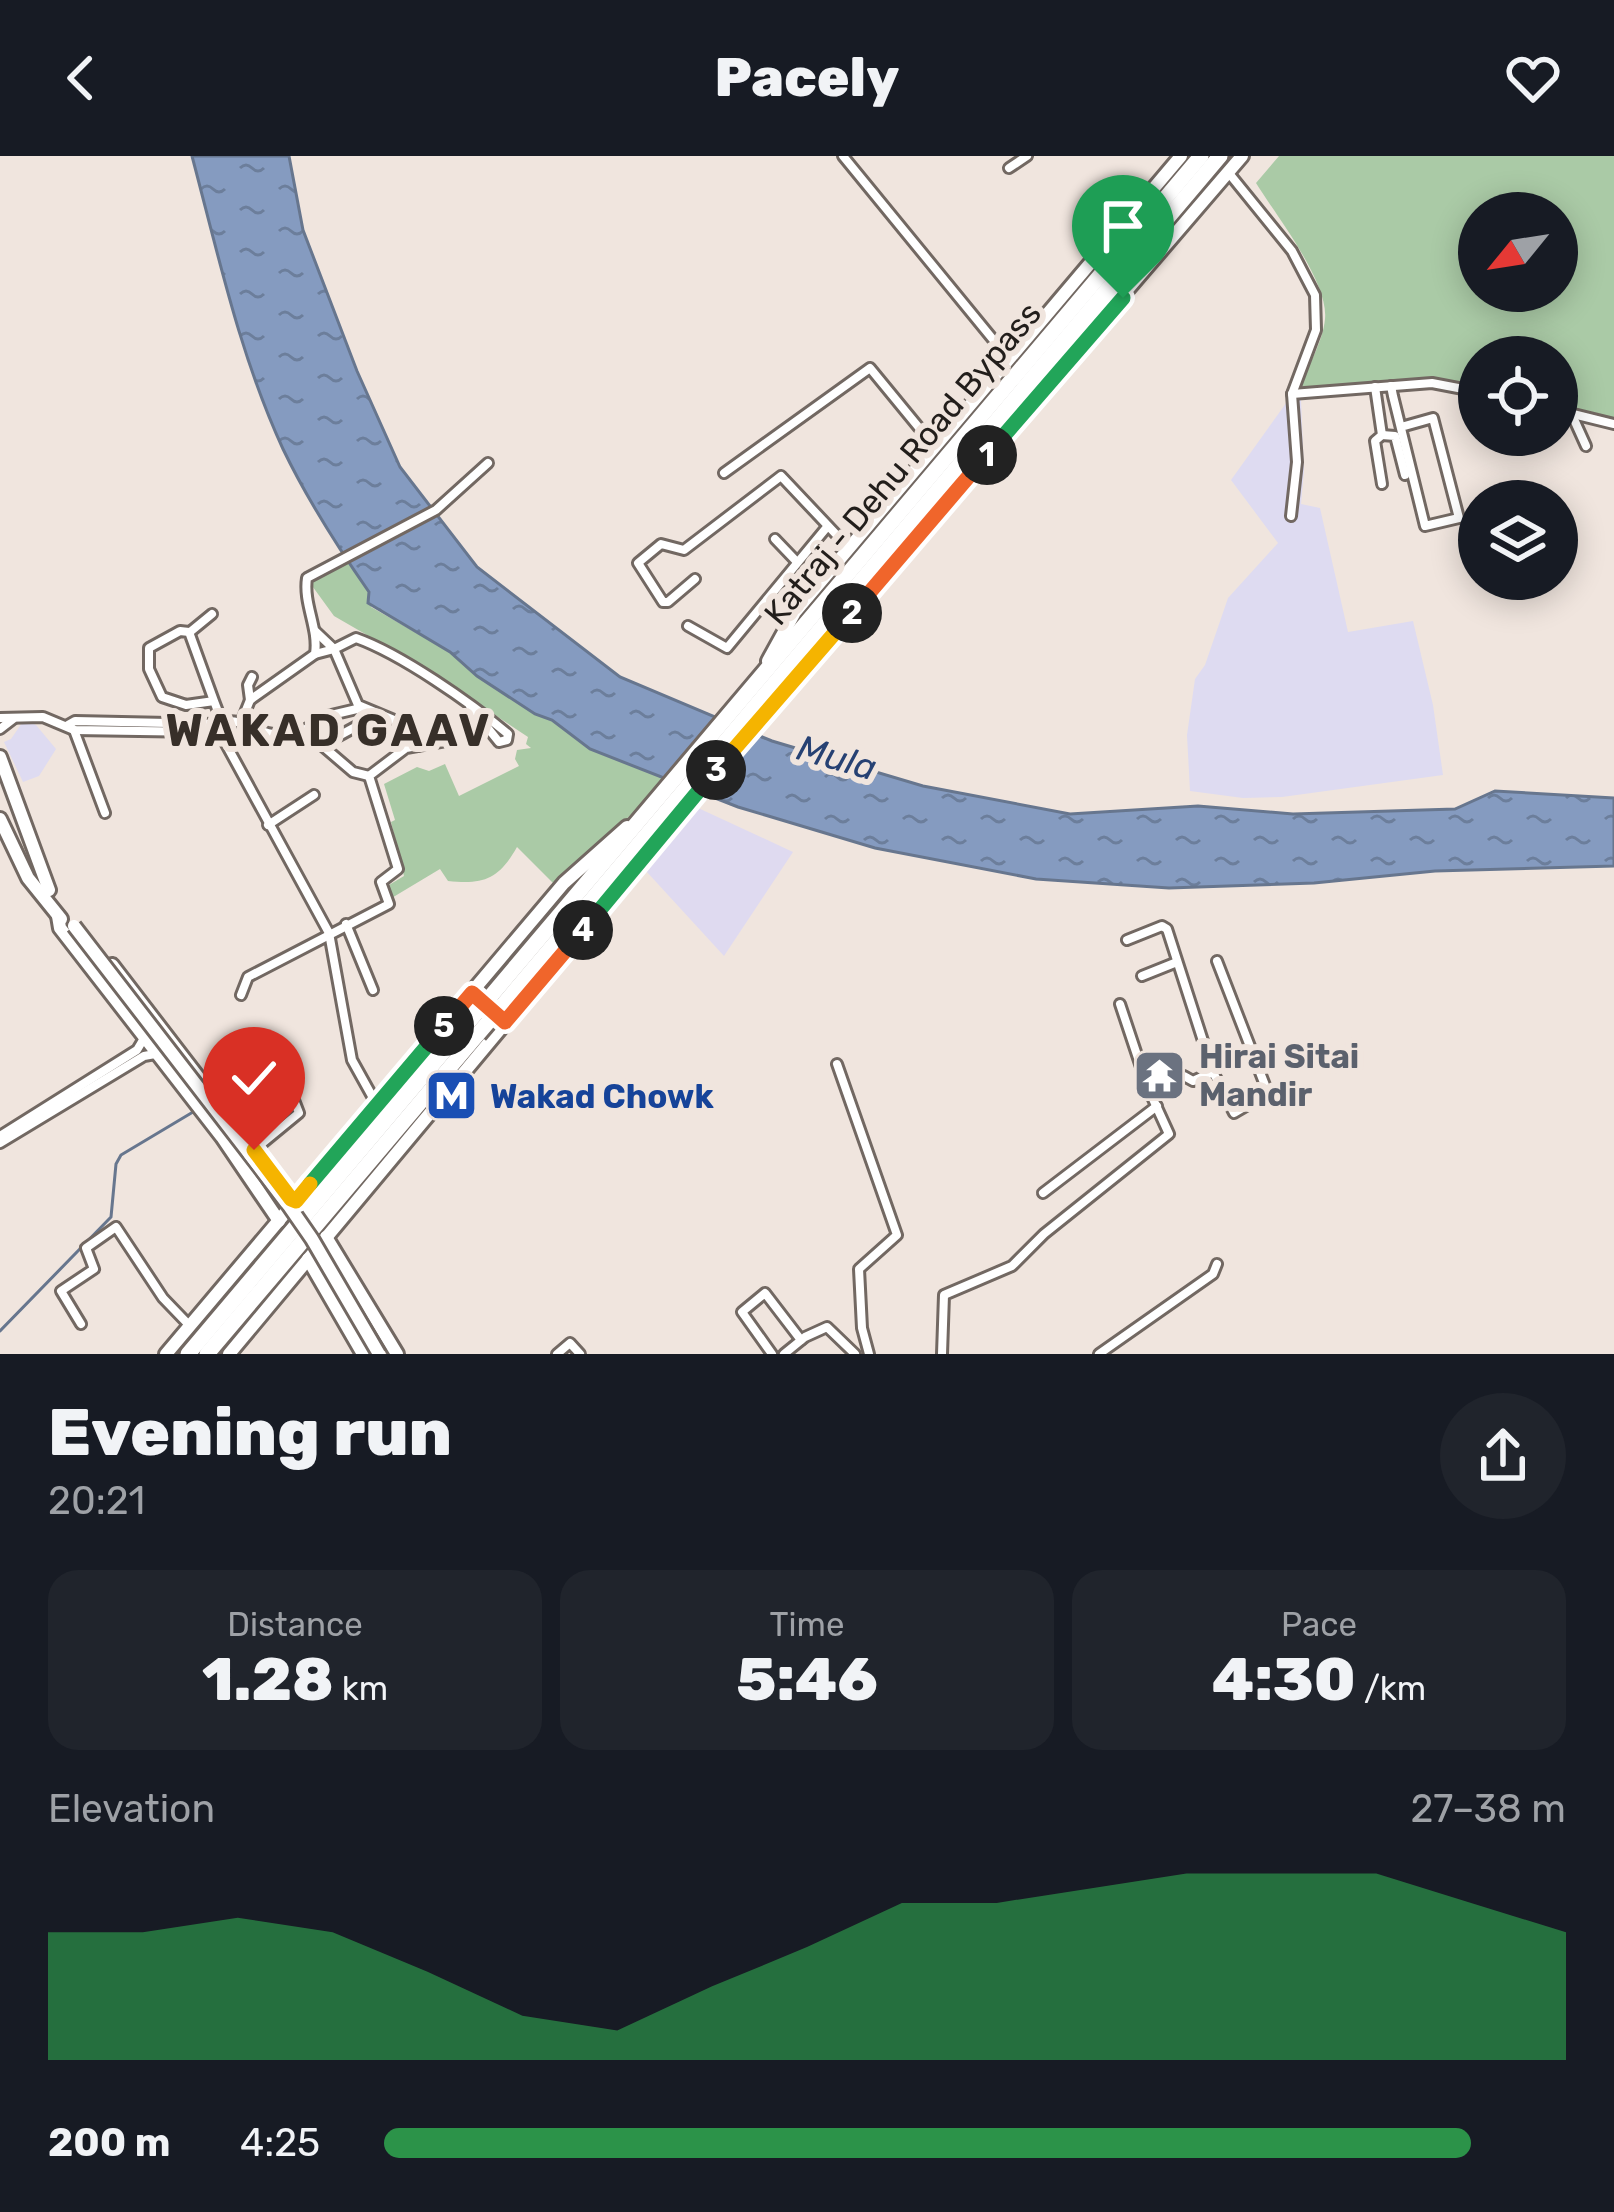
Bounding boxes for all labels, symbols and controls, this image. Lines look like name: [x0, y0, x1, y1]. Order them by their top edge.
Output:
icon: back: [48, 45, 114, 111]
icon: heart: [1500, 45, 1566, 111]
text: Pacely: [715, 46, 899, 110]
pin: [1072, 175, 1174, 298]
north arrow: [1458, 192, 1578, 312]
map controls: [1458, 192, 1578, 600]
icon: arrive: [1090, 193, 1156, 259]
street label: Katraj - Dehu Road Bypass: [756, 294, 1049, 633]
button: locate: [1458, 336, 1578, 456]
pin: 1: [957, 425, 1017, 485]
text: 1: [979, 435, 995, 474]
button: layers: [1458, 480, 1578, 600]
pin: 2: [822, 583, 882, 643]
text: 2: [841, 593, 863, 632]
district label: WAKAD GAAV: [165, 704, 493, 757]
water label: Mula: [792, 726, 881, 789]
pin: 3: [686, 740, 746, 800]
text: 3: [705, 750, 727, 789]
pin: 4: [553, 900, 613, 960]
text: 4: [572, 910, 594, 949]
pin: 5: [414, 996, 474, 1056]
text: 5: [433, 1006, 455, 1045]
pin: [203, 1027, 305, 1150]
place label: Hirai Sitai Mandir: [1199, 1037, 1359, 1114]
icon: check: [221, 1045, 287, 1111]
temple icon: Hirai Sitai Mandir: [1132, 1047, 1188, 1103]
metro station icon: Wakad Chowk: [423, 1068, 479, 1124]
place label: Wakad Chowk: [490, 1077, 714, 1116]
text: Evening run: [48, 1393, 452, 1472]
button: share: [1440, 1393, 1566, 1519]
text: 20:21: [48, 1478, 145, 1524]
text: Distance: [227, 1605, 363, 1644]
text: Time: [770, 1605, 844, 1644]
text: Pace: [1281, 1605, 1357, 1644]
text: 1.28: [202, 1644, 334, 1715]
text: 5:46: [736, 1644, 878, 1715]
text: 4:30: [1212, 1644, 1356, 1715]
text: km: [334, 1669, 388, 1708]
text: /km: [1356, 1669, 1426, 1708]
text: Elevation: [48, 1786, 215, 1832]
text: 27–38 m: [1410, 1786, 1566, 1832]
text: 200 m: [48, 2120, 170, 2166]
text: 4:25: [240, 2120, 320, 2166]

